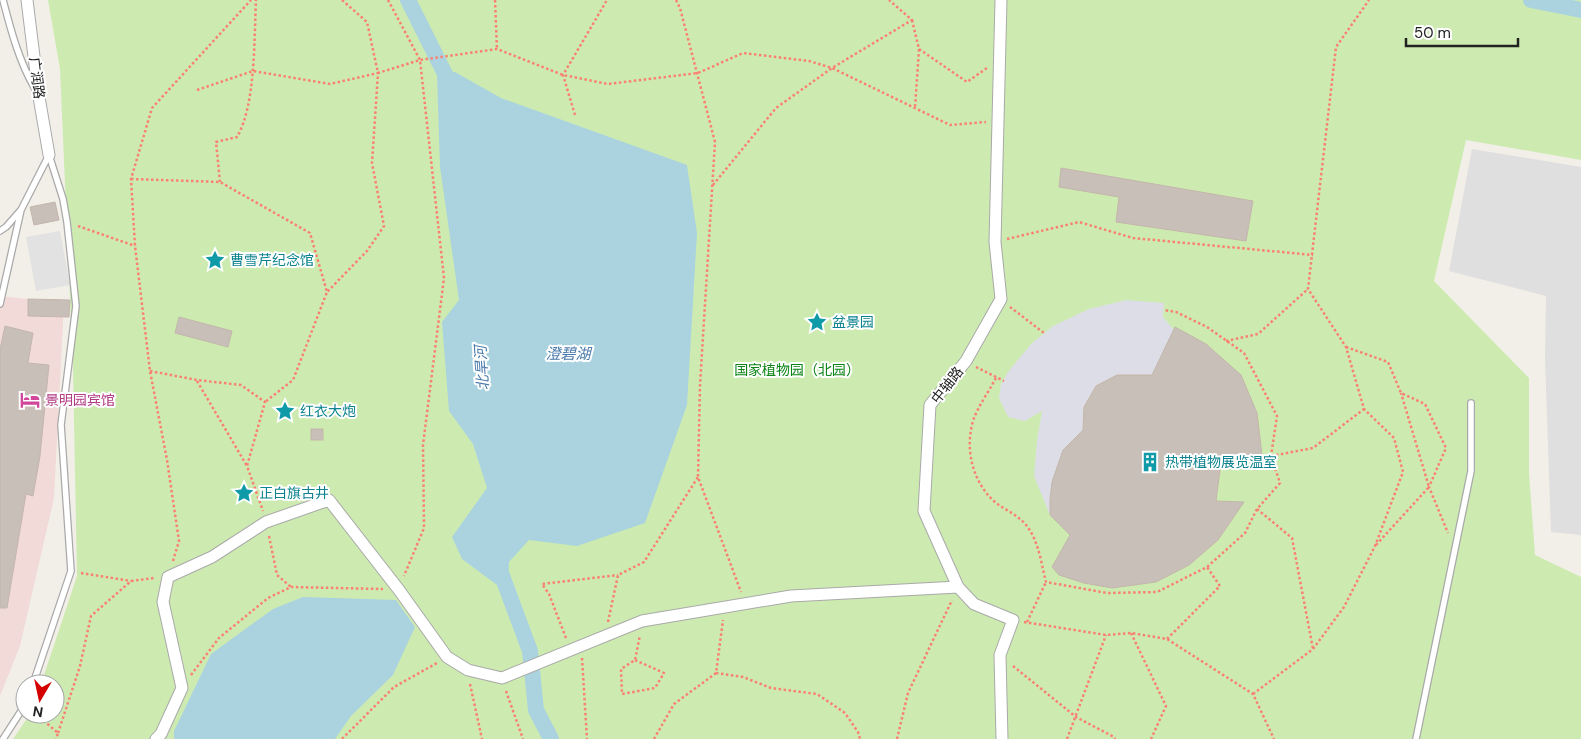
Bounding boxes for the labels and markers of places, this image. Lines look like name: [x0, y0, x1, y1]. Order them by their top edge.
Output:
place icon: 曹雪芹纪念馆: [204, 249, 226, 271]
place label: 曹雪芹纪念馆: [230, 251, 314, 269]
place icon: 盆景园: [806, 311, 828, 333]
place label: 盆景园: [832, 313, 874, 331]
hotel icon: 景明园宾馆: [19, 389, 41, 411]
place label: 景明园宾馆: [45, 391, 115, 409]
place icon: 红衣大炮: [274, 400, 296, 422]
place label: 红衣大炮: [300, 402, 356, 420]
building icon: 热带植物展览温室: [1139, 451, 1161, 473]
place label: 热带植物展览温室: [1165, 453, 1277, 471]
place icon: 正白旗古井: [233, 482, 255, 504]
place label: 正白旗古井: [259, 484, 329, 502]

